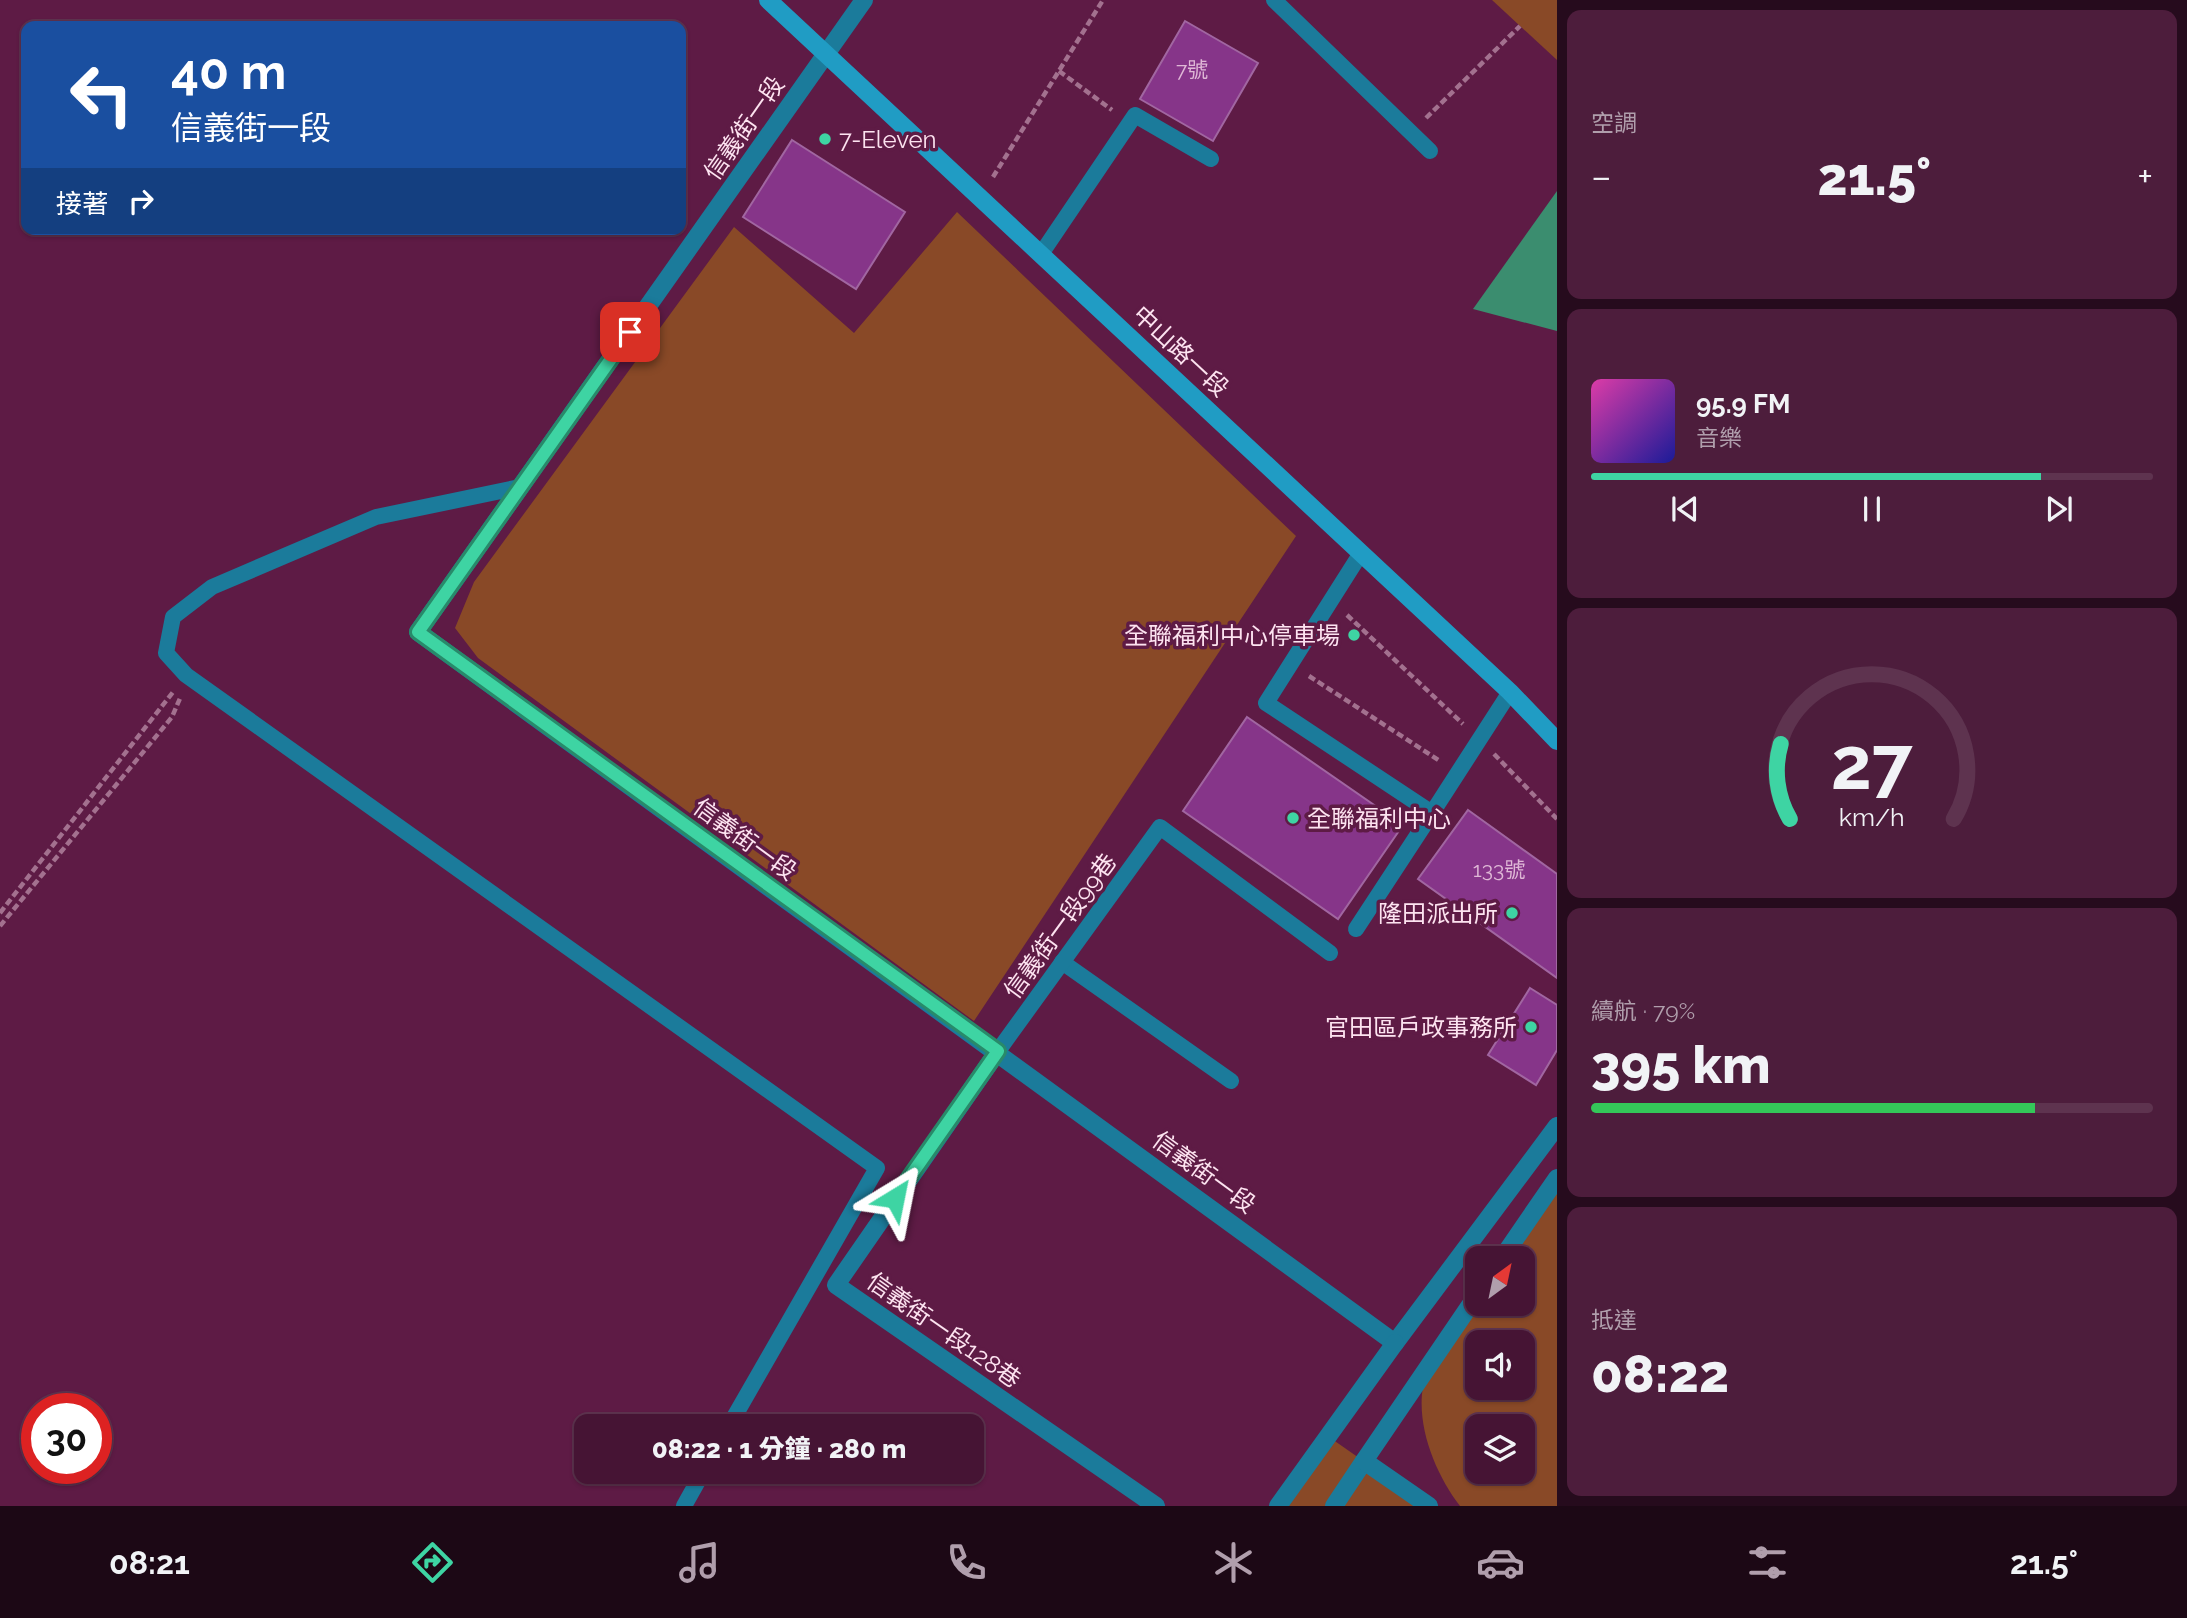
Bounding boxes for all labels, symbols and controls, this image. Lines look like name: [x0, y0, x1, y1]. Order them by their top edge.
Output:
text: 40 m: [171, 43, 286, 100]
icon: left: [56, 49, 147, 140]
house number: 7號: [1176, 57, 1208, 82]
street label: 信義街一段: [698, 71, 790, 185]
text: 信義街一段: [171, 109, 331, 146]
text: 空調: [1591, 109, 1637, 136]
place label: 7-Eleven: [839, 125, 937, 154]
marker: 7-Eleven: [817, 131, 833, 147]
text: 21.5°: [1817, 146, 1931, 207]
text: −: [1591, 154, 1611, 199]
text: +: [2137, 154, 2153, 199]
icon: right: [122, 182, 160, 220]
text: 接著: [56, 189, 108, 219]
street label: 中山路一段: [1127, 299, 1235, 403]
pin: [600, 302, 660, 362]
icon: arrive: [611, 313, 649, 351]
text: 95.9 FM: [1696, 389, 1791, 419]
text: 音樂: [1696, 424, 1742, 451]
icon: previous: [1666, 490, 1704, 528]
icon: pause: [1853, 490, 1891, 528]
icon: next: [2040, 490, 2078, 528]
place label: 全聯福利中心停車場: [1124, 621, 1340, 650]
marker: 全聯福利中心停車場: [1346, 627, 1362, 643]
text: 27: [1831, 721, 1913, 806]
street label: 信義街一段: [688, 792, 802, 886]
text: km/h: [1839, 802, 1905, 832]
place label: 全聯福利中心: [1307, 804, 1451, 833]
marker: 全聯福利中心: [1285, 810, 1301, 826]
street label: 信義街一段99巷: [998, 848, 1122, 1004]
house number: 133號: [1473, 857, 1525, 882]
place label: 隆田派出所: [1378, 899, 1498, 928]
marker: 隆田派出所: [1504, 905, 1520, 921]
text: 續航 · 79%: [1591, 997, 1695, 1024]
place label: 官田區戶政事務所: [1325, 1013, 1517, 1042]
marker: 官田區戶政事務所: [1523, 1019, 1539, 1035]
text: 395 km: [1591, 1034, 1771, 1095]
street label: 信義街一段: [1147, 1125, 1261, 1219]
position arrow: [858, 1161, 932, 1235]
north arrow: [1465, 1246, 1535, 1316]
map controls: [1465, 1246, 1535, 1484]
street label: 信義街一段128巷: [862, 1266, 1026, 1394]
text: 抵達: [1591, 1306, 1637, 1333]
button: sound: [1465, 1330, 1535, 1400]
text: 08:22: [1591, 1343, 1729, 1404]
speed limit sign: 30: [21, 1393, 112, 1484]
button: layers: [1465, 1414, 1535, 1484]
text: 08:22 · 1 分鐘 · 280 m: [652, 1434, 906, 1464]
icon: directions: [408, 1538, 457, 1587]
icon: music: [675, 1538, 724, 1587]
icon: phone: [942, 1538, 991, 1587]
icon: climate: [1209, 1538, 1258, 1587]
icon: car: [1476, 1538, 1525, 1587]
icon: filters: [1743, 1538, 1792, 1587]
text: 08:21: [109, 1544, 190, 1581]
text: 21.5°: [2010, 1544, 2078, 1581]

